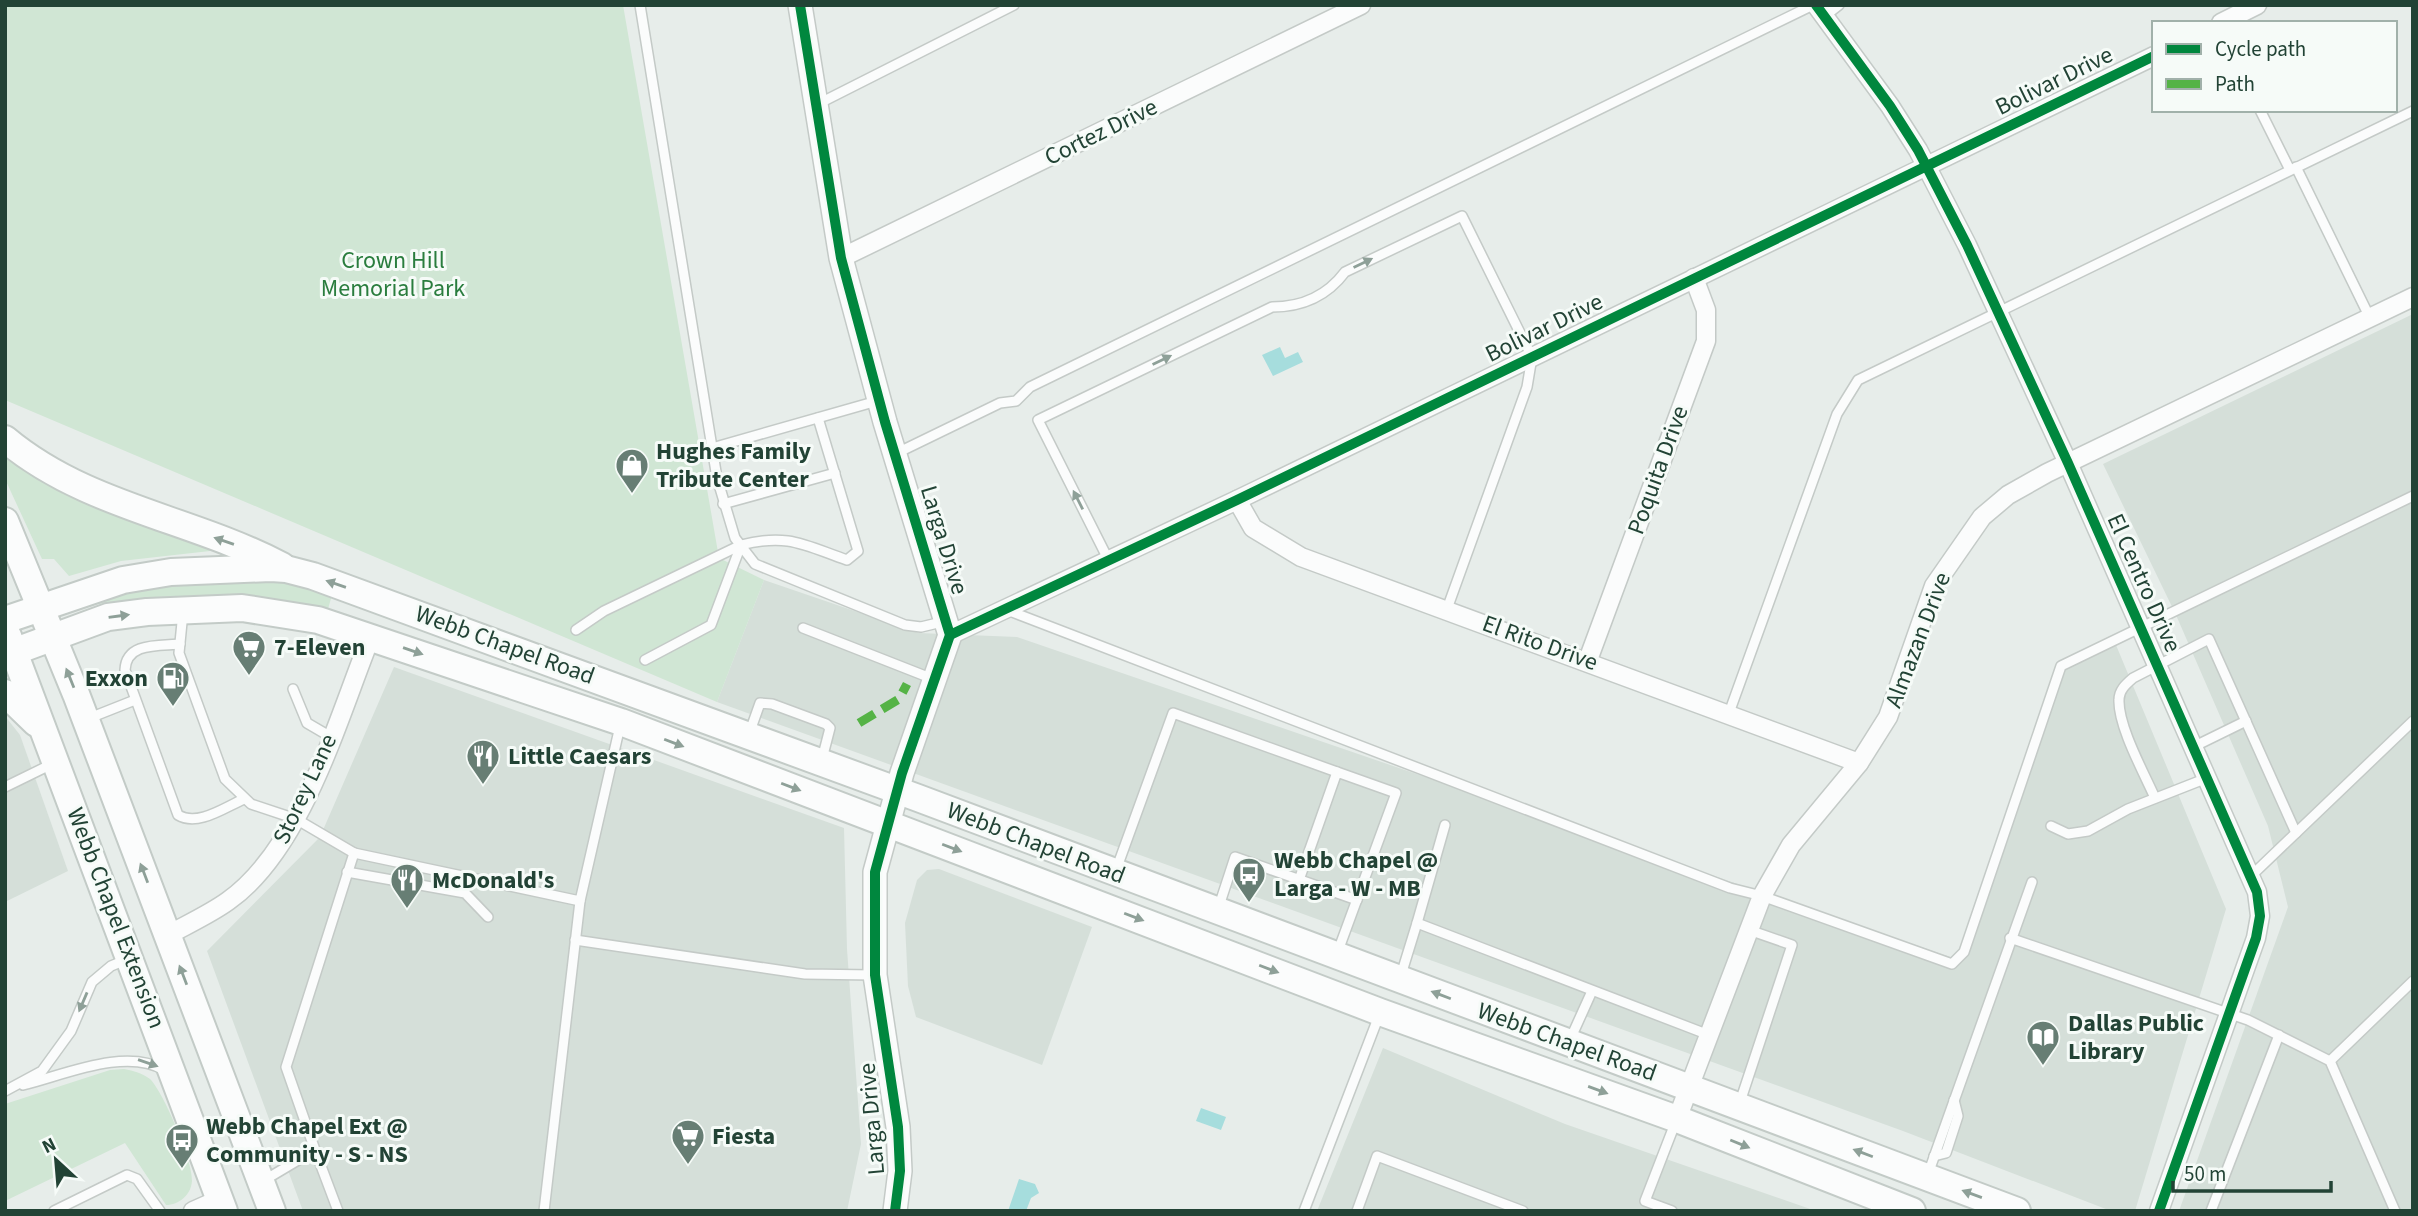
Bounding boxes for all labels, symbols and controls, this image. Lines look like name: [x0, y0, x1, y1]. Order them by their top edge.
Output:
legend: [2152, 21, 2397, 112]
text: Cycle path: [2215, 34, 2306, 64]
street label: Bolivar Drive: [1989, 37, 2119, 125]
text: Path: [2215, 69, 2255, 99]
street label: Cortez Drive: [1039, 90, 1163, 174]
park label: Crown Hill Memorial Park: [321, 243, 465, 306]
one-way arrow: [1353, 258, 1373, 269]
street label: Bolivar Drive: [1479, 284, 1609, 372]
one-way arrow: [1151, 355, 1172, 366]
street label: Poquita Drive: [1618, 401, 1698, 539]
place label: Hughes Family Tribute Center: [656, 434, 812, 497]
shop icon: Hughes Family Tribute Center: [613, 446, 651, 495]
street label: Larga Drive: [911, 481, 977, 599]
one-way arrow: [1073, 490, 1084, 510]
street label: El Centro Drive: [2098, 508, 2190, 658]
one-way arrow: [214, 535, 235, 546]
street label: Almazan Drive: [1876, 567, 1960, 713]
one-way arrow: [325, 578, 346, 589]
street label: Webb Chapel Road: [410, 596, 600, 694]
street label: El Rito Drive: [1477, 606, 1603, 680]
one-way arrow: [108, 610, 130, 621]
supermarket icon: 7-Eleven: [230, 628, 268, 677]
place label: 7-Eleven: [274, 630, 365, 665]
one-way arrow: [403, 646, 424, 657]
fuel station icon: Exxon: [154, 659, 192, 708]
place label: Exxon: [85, 661, 148, 696]
one-way arrow: [64, 667, 75, 688]
street label: Storey Lane: [264, 728, 346, 850]
restaurant icon: Little Caesars: [464, 737, 502, 786]
one-way arrow: [664, 737, 685, 748]
place label: Little Caesars: [508, 739, 651, 774]
one-way arrow: [781, 782, 802, 793]
street label: Webb Chapel Road: [942, 793, 1130, 893]
street label: Webb Chapel Extension: [58, 802, 174, 1034]
one-way arrow: [941, 843, 962, 854]
place label: Webb Chapel @ Larga - W - MB: [1274, 843, 1438, 906]
bus stop icon: Webb Chapel @ Larga - W - MB: [1230, 855, 1268, 904]
restaurant icon: McDonald's: [388, 861, 426, 910]
one-way arrow: [138, 862, 149, 883]
place label: McDonald's: [432, 863, 554, 898]
one-way arrow: [1124, 912, 1145, 923]
one-way arrow: [177, 964, 188, 985]
one-way arrow: [1259, 964, 1280, 975]
one-way arrow: [1431, 990, 1452, 1001]
one-way arrow: [78, 992, 89, 1013]
street label: Webb Chapel Road: [1472, 993, 1662, 1091]
place label: Dallas Public Library: [2068, 1006, 2204, 1069]
library icon: Dallas Public Library: [2024, 1018, 2062, 1067]
one-way arrow: [138, 1058, 159, 1069]
street label: Larga Drive: [850, 1061, 894, 1177]
one-way arrow: [1587, 1085, 1608, 1096]
place label: Webb Chapel Ext @ Community - S - NS: [206, 1109, 408, 1172]
supermarket icon: Fiesta: [669, 1117, 707, 1166]
place label: Fiesta: [712, 1119, 775, 1154]
bus stop icon: Webb Chapel Ext @ Community - S - NS: [163, 1121, 201, 1170]
north arrow: [21, 1125, 91, 1195]
text: N: [38, 1131, 61, 1161]
one-way arrow: [1730, 1138, 1751, 1149]
one-way arrow: [1852, 1147, 1873, 1158]
scale bar: [2173, 1150, 2330, 1194]
text: 50 m: [2184, 1159, 2226, 1189]
one-way arrow: [1961, 1188, 1982, 1199]

